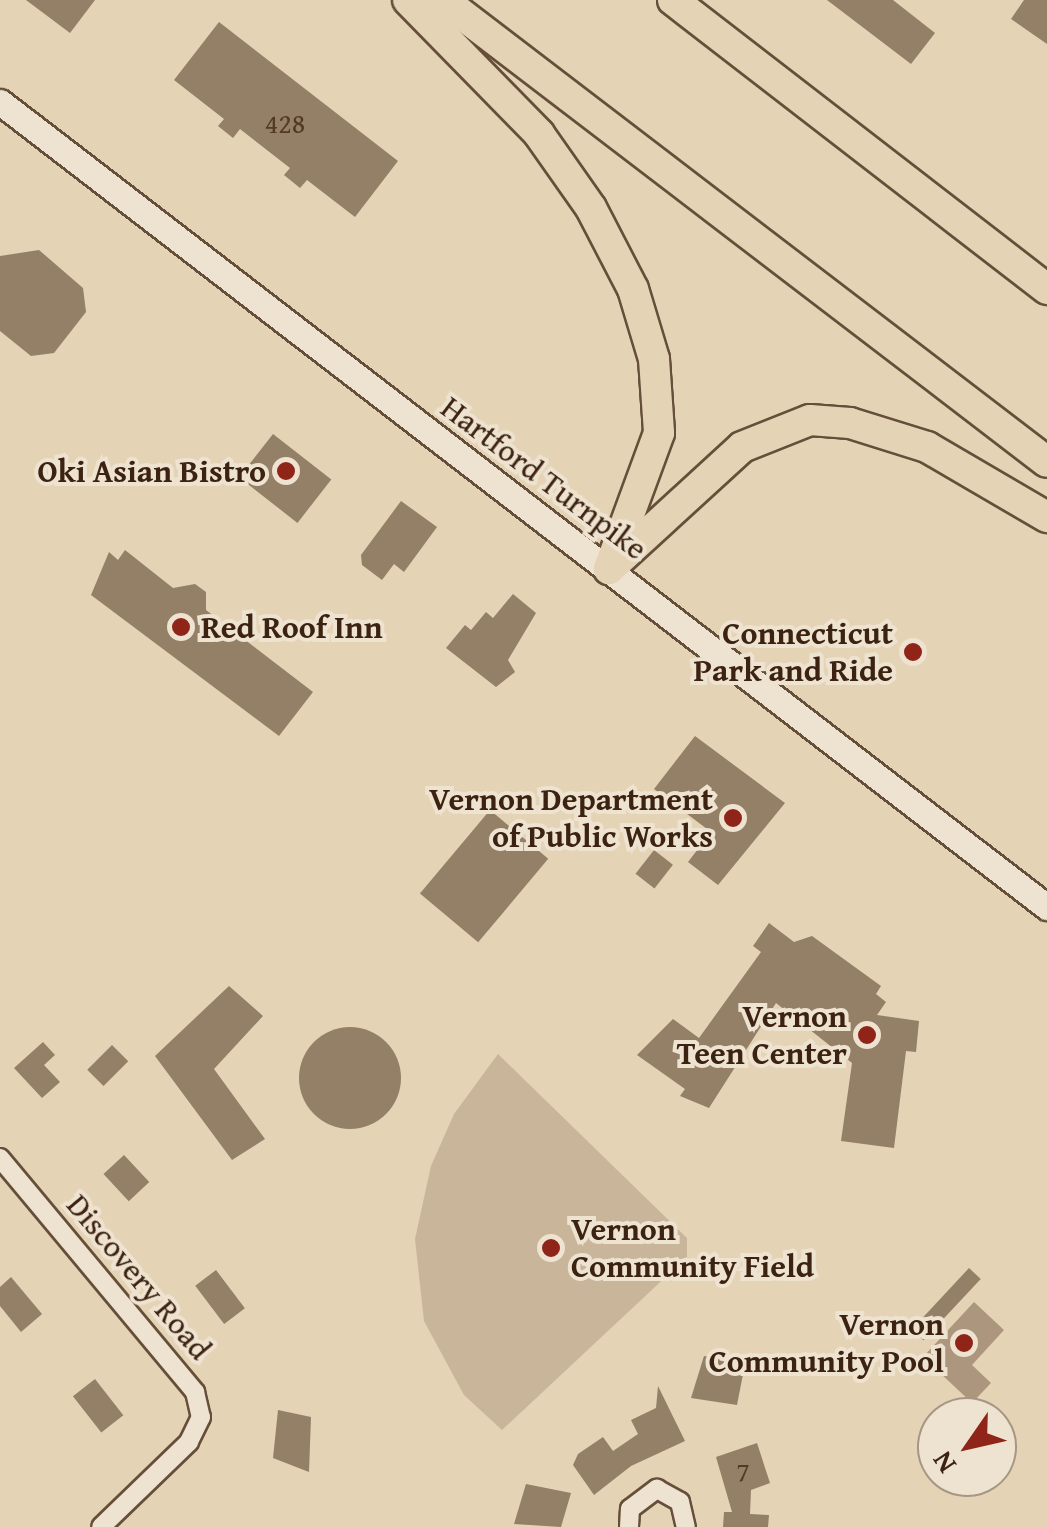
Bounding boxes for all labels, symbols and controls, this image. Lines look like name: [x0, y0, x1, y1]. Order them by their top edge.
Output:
house number: 428: [265, 106, 305, 140]
street label: Hartford Turnpike: [434, 388, 654, 568]
place label: Oki Asian Bistro: [37, 452, 266, 490]
marker: Oki Asian Bistro: [275, 460, 297, 482]
place label: Red Roof Inn: [201, 608, 383, 646]
place label: Connecticut Park and Ride: [694, 615, 893, 690]
marker: Red Roof Inn: [170, 616, 192, 638]
marker: Connecticut Park and Ride: [902, 641, 924, 663]
place label: Vernon Department of Public Works: [429, 781, 713, 856]
marker: Vernon Department of Public Works: [722, 807, 744, 829]
place label: Vernon Teen Center: [677, 998, 847, 1073]
marker: Vernon Teen Center: [856, 1024, 878, 1046]
street label: Discovery Road: [59, 1186, 219, 1368]
place label: Vernon Community Field: [571, 1211, 814, 1286]
marker: Vernon Community Field: [540, 1237, 562, 1259]
place label: Vernon Community Pool: [709, 1306, 944, 1381]
marker: Vernon Community Pool: [953, 1332, 975, 1354]
north arrow: [917, 1397, 1017, 1497]
text: N: [921, 1444, 966, 1482]
house number: 7: [736, 1454, 750, 1488]

